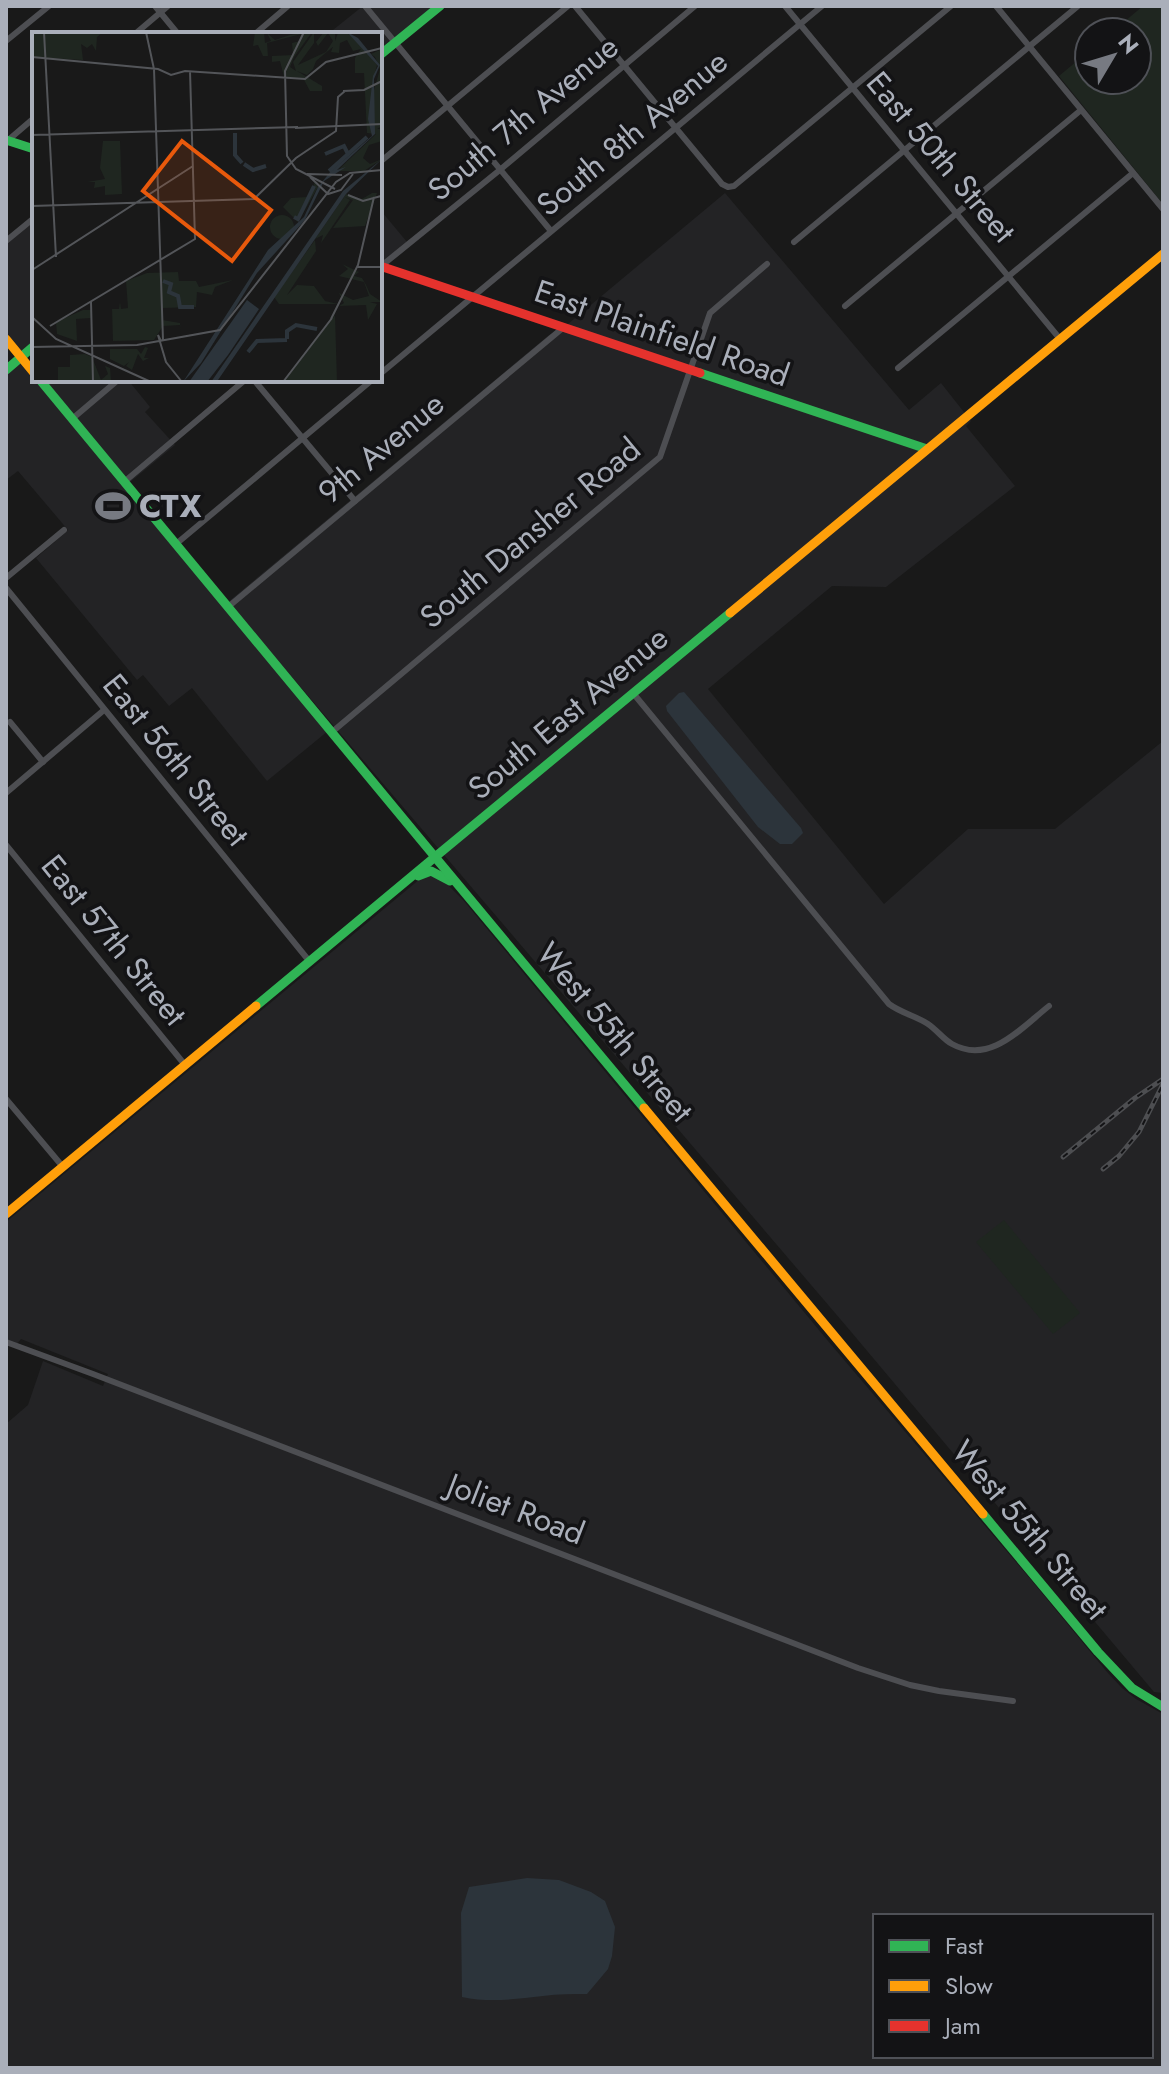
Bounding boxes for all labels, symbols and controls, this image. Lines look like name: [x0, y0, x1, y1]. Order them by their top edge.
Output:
north arrow: [1073, 16, 1153, 96]
street label: South 7th Avenue: [418, 24, 628, 212]
text: N: [1111, 27, 1147, 60]
inset map: [32, 32, 382, 382]
street label: South 8th Avenue: [526, 39, 738, 227]
street label: East 50th Street: [856, 61, 1027, 253]
street label: East Plainfield Road: [528, 268, 796, 398]
street label: 9th Avenue: [308, 381, 454, 515]
street label: South Dansher Road: [410, 427, 650, 639]
place label: CTX: [139, 483, 201, 529]
sports icon: CTX: [94, 487, 132, 525]
street label: South East Avenue: [458, 615, 678, 811]
street label: East 56th Street: [92, 664, 260, 856]
street label: East 57th Street: [31, 845, 198, 1036]
street label: West 55th Street: [526, 932, 704, 1132]
street label: West 55th Street: [941, 1430, 1119, 1630]
street label: Joliet Road: [437, 1460, 591, 1556]
legend: [873, 1914, 1153, 2058]
text: Fast: [945, 1928, 983, 1963]
text: Slow: [945, 1968, 993, 2003]
text: Jam: [942, 2008, 981, 2043]

